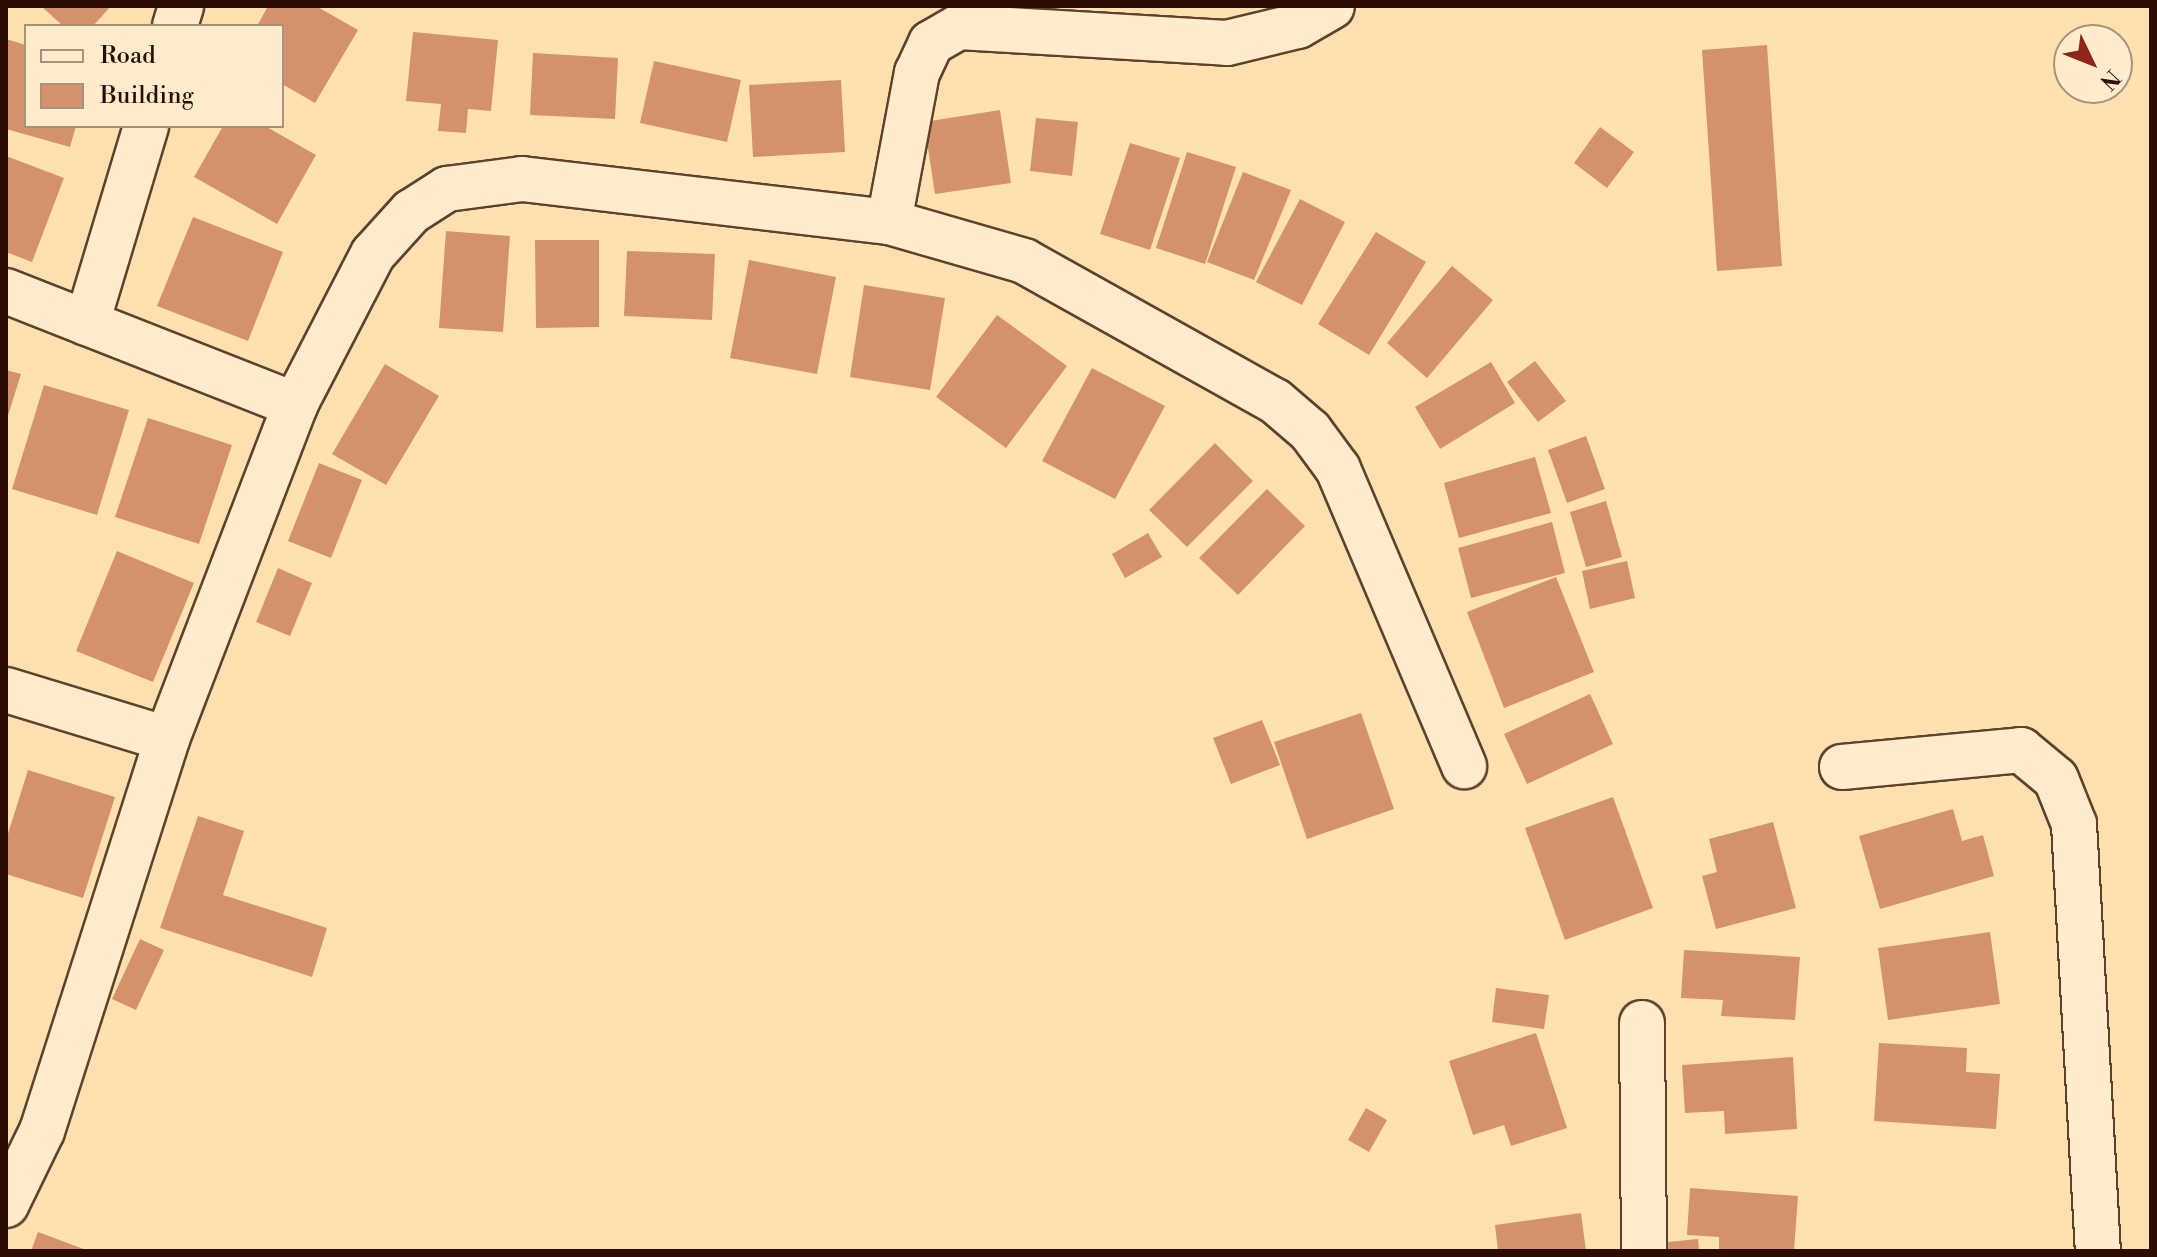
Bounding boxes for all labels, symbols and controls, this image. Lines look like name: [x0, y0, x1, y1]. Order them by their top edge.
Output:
legend: [24, 24, 284, 128]
north arrow: [2053, 24, 2133, 104]
text: Road: [100, 41, 156, 71]
text: N: [2094, 64, 2125, 95]
text: Building: [100, 81, 194, 111]

